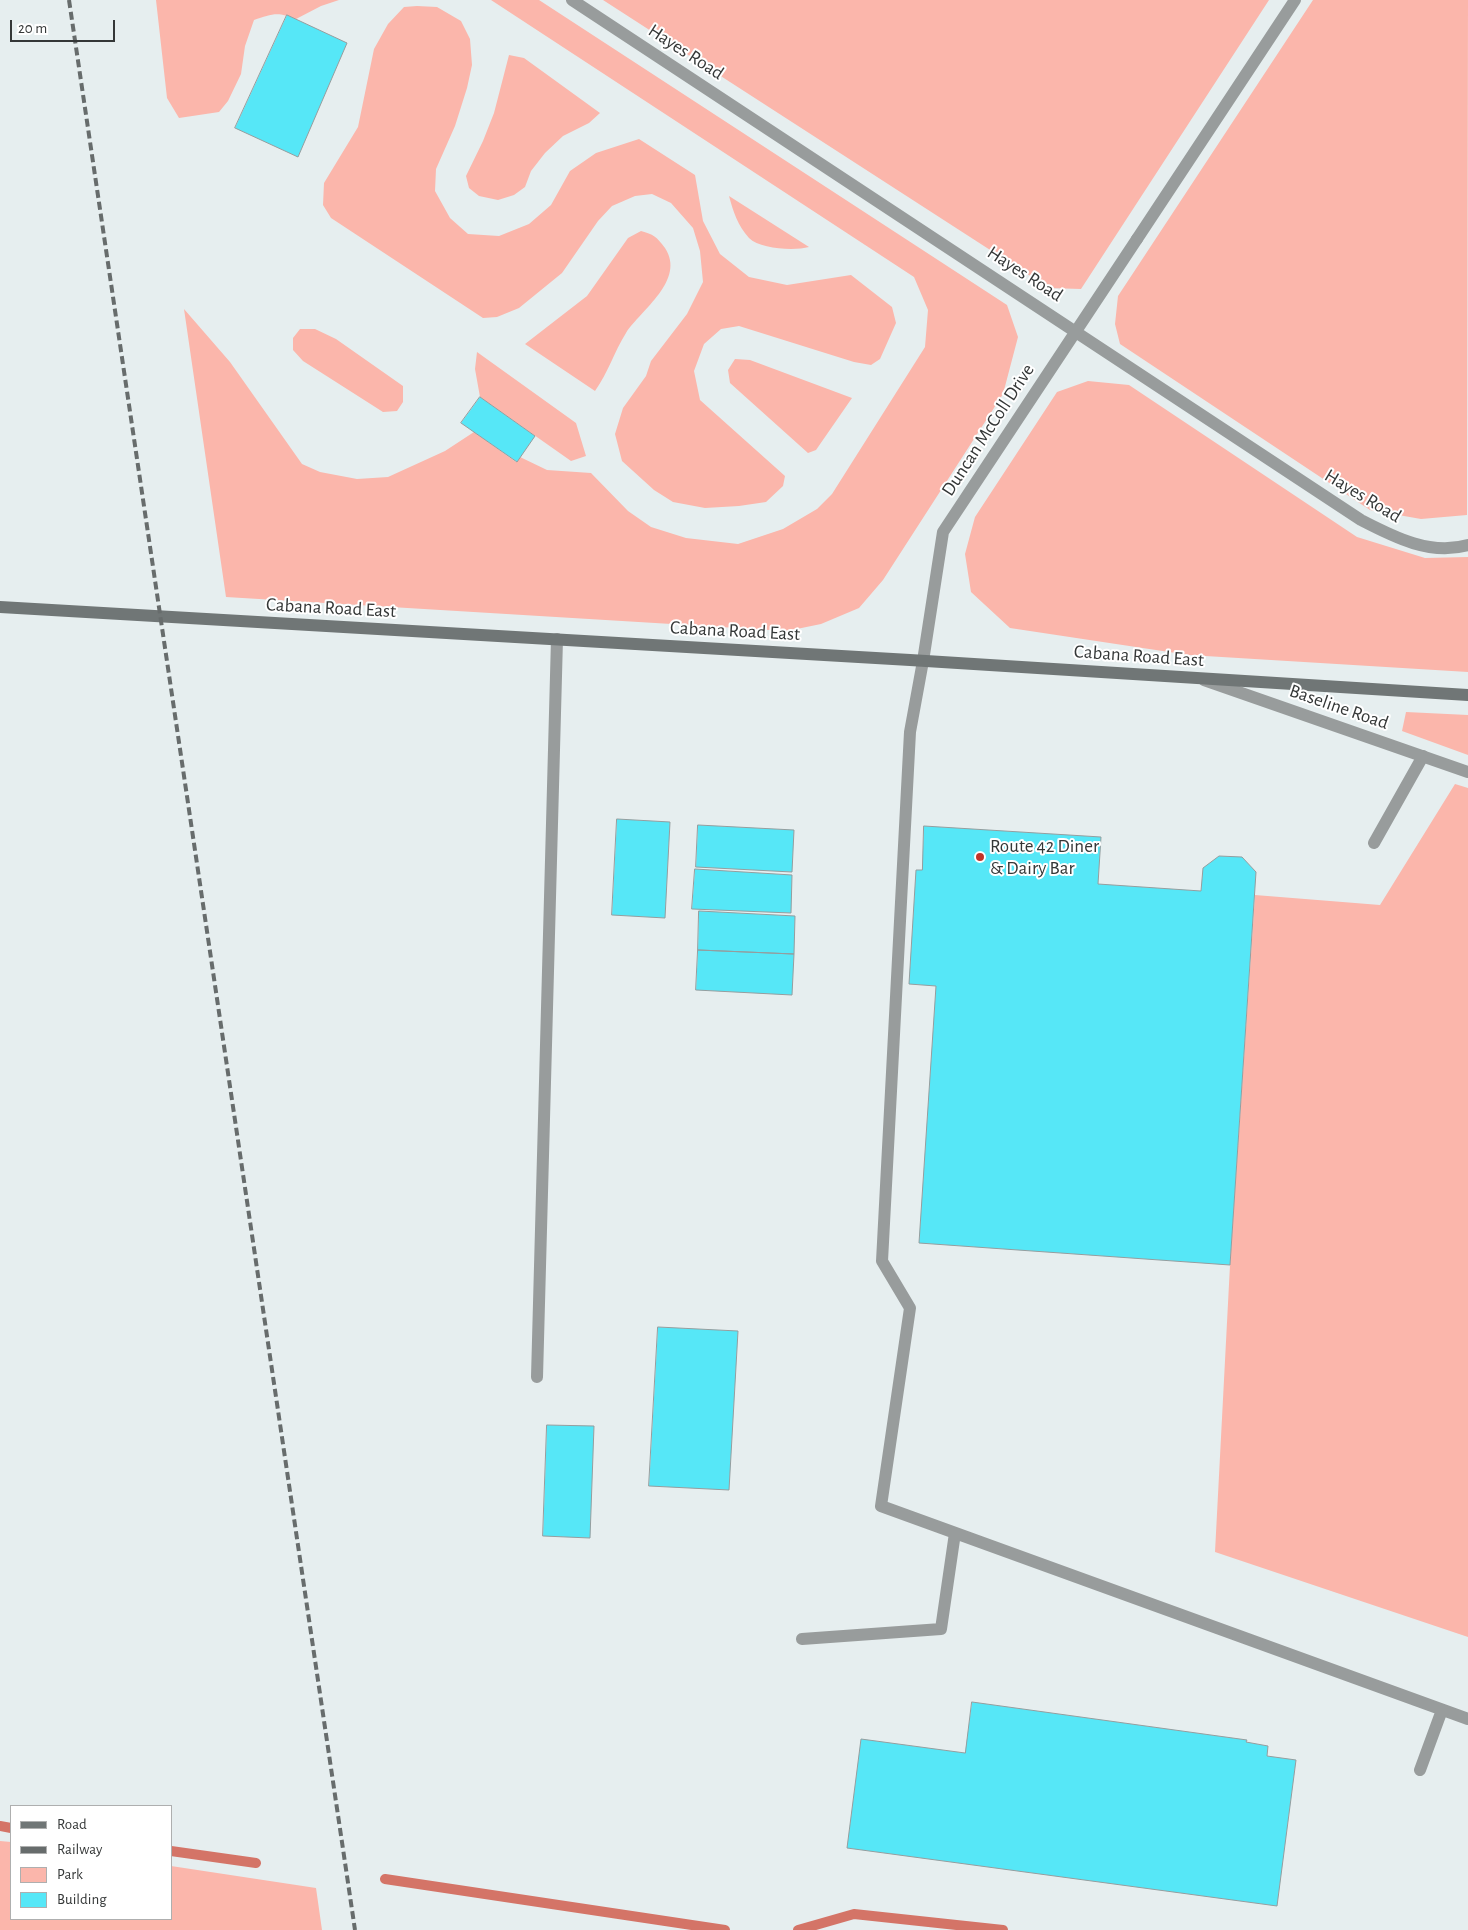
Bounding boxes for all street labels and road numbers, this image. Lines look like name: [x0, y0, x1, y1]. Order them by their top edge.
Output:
street label: Hayes Road: [644, 19, 728, 85]
street label: Hayes Road: [983, 241, 1067, 307]
street label: Duncan McColl Drive: [937, 360, 1039, 500]
street label: Hayes Road: [1320, 464, 1406, 528]
street label: Cabana Road East: [265, 593, 397, 623]
street label: Cabana Road East: [669, 616, 801, 646]
street label: Cabana Road East: [1073, 640, 1205, 672]
street label: Baseline Road: [1286, 679, 1392, 735]

